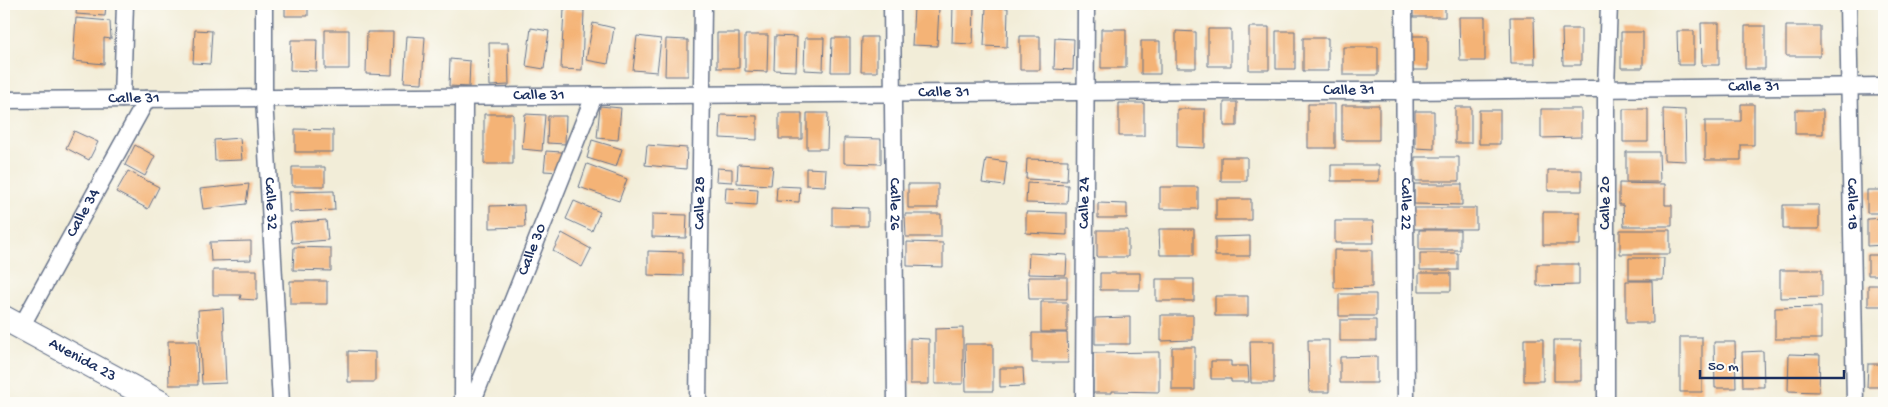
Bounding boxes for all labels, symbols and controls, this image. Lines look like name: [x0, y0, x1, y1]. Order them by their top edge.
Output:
street label: Calle 31: [1728, 78, 1780, 97]
street label: Calle 31: [1323, 82, 1375, 101]
street label: Calle 31: [918, 83, 970, 103]
street label: Calle 31: [513, 86, 565, 106]
street label: Calle 31: [108, 89, 160, 109]
street label: Calle 28: [691, 176, 710, 230]
street label: Calle 24: [1075, 176, 1095, 229]
street label: Calle 20: [1597, 176, 1616, 230]
street label: Calle 32: [259, 177, 281, 231]
street label: Calle 26: [884, 178, 904, 231]
street label: Calle 22: [1395, 178, 1415, 230]
street label: Calle 18: [1842, 178, 1861, 230]
street label: Calle 34: [63, 185, 105, 241]
street label: Calle 30: [514, 221, 552, 278]
street label: Avenida 23: [45, 334, 119, 386]
scale bar: [1700, 347, 1844, 379]
text: 50 m: [1708, 358, 1739, 376]

